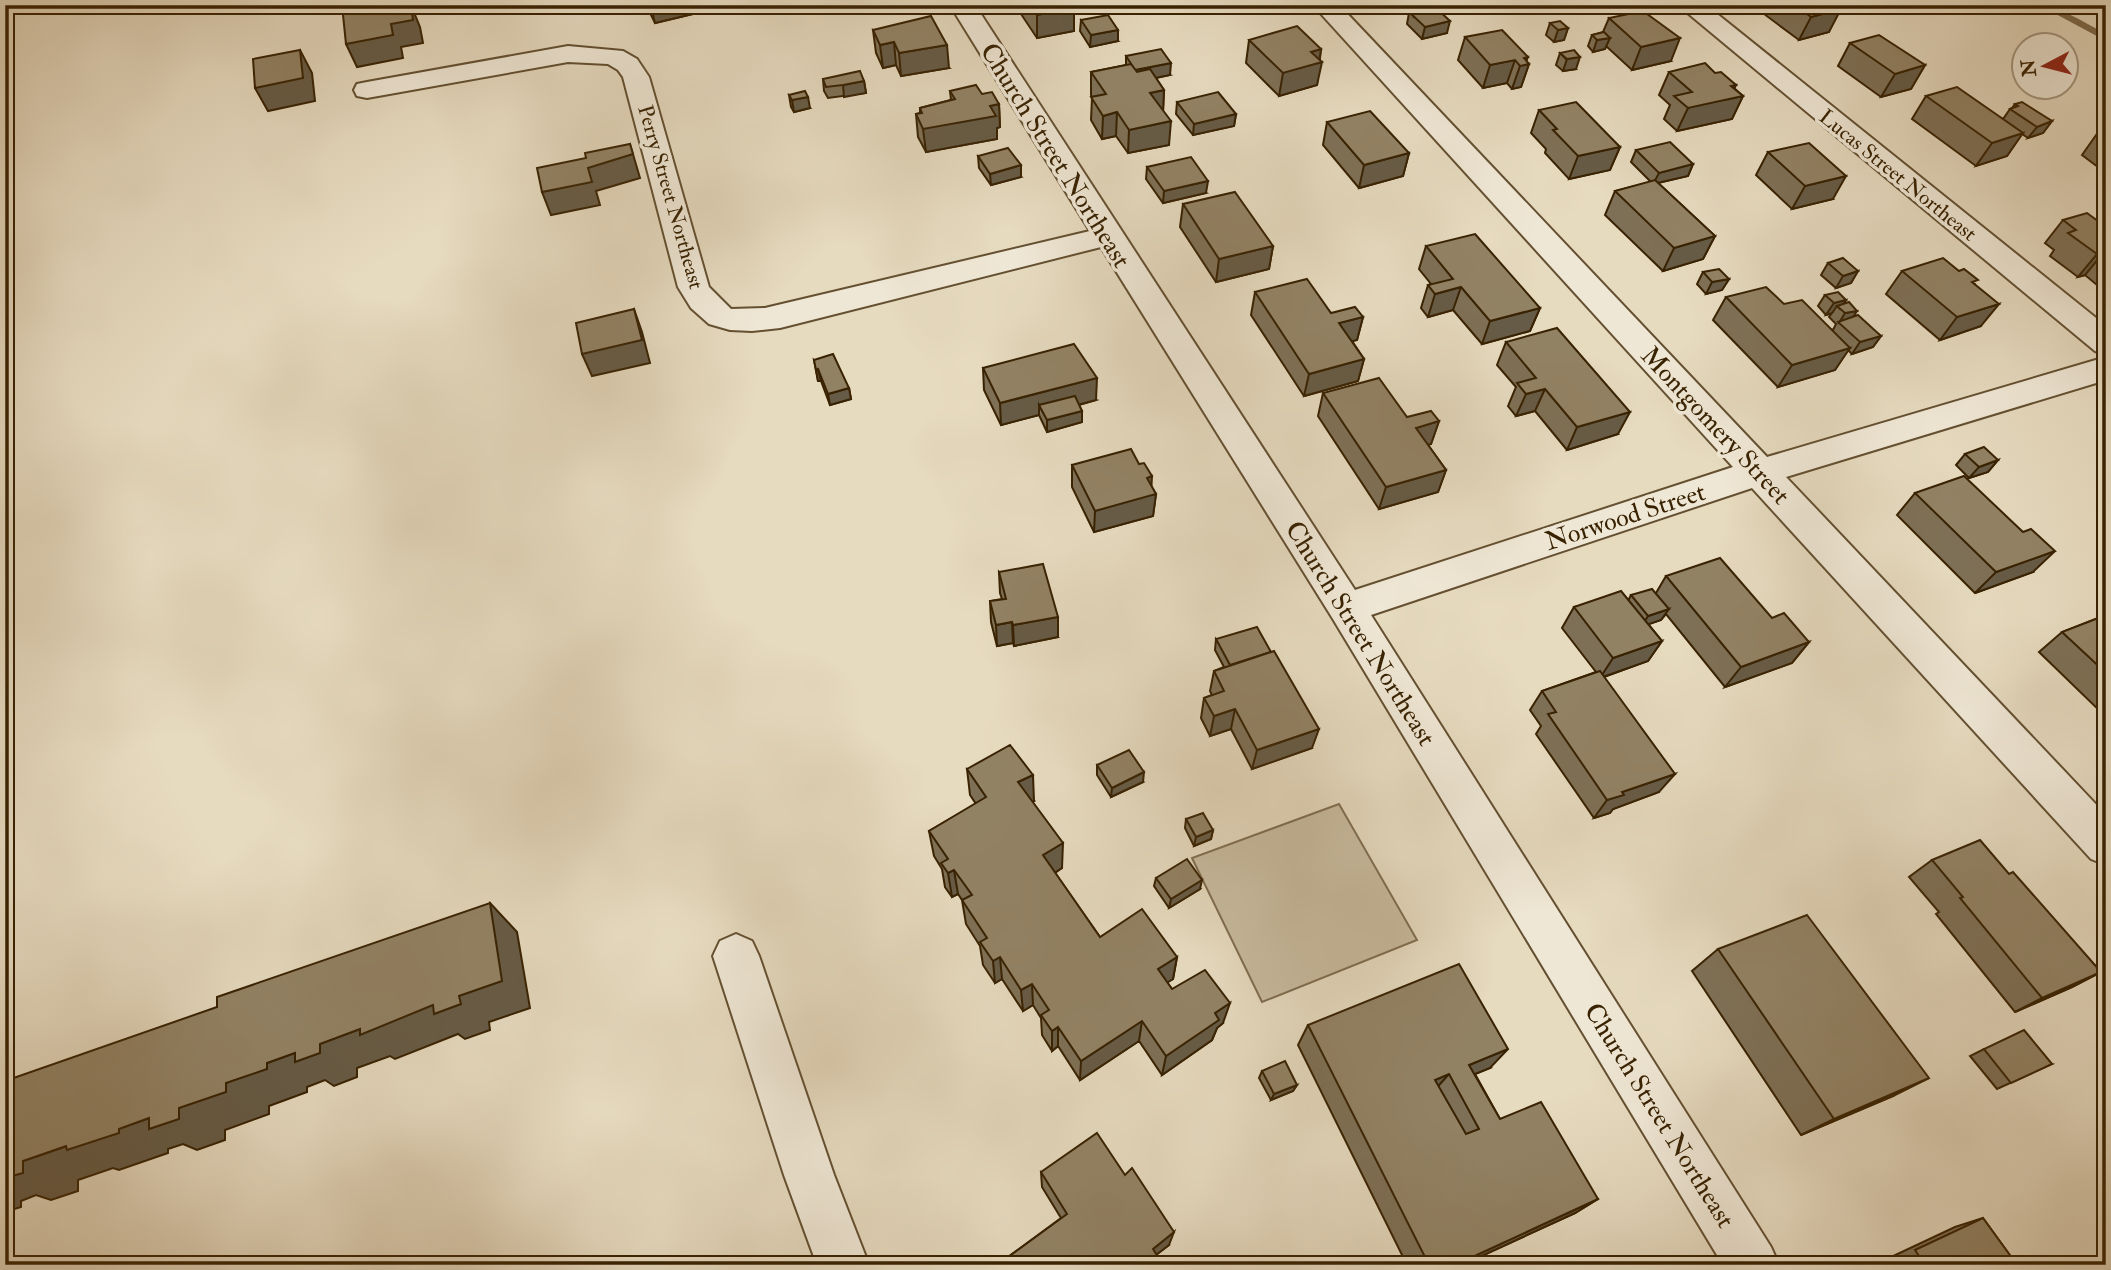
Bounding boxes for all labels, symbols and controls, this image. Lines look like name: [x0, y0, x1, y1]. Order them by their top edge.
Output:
north arrow: [2010, 32, 2080, 102]
street label: Church Street Northeast: [973, 37, 1137, 274]
text: N: [2016, 57, 2042, 79]
street label: Perry Street Northeast: [631, 102, 710, 293]
street label: Lucas Street Northeast: [1813, 103, 1982, 247]
street label: Montgomery Street: [1634, 340, 1797, 511]
street label: Norwood Street: [1541, 476, 1710, 558]
street label: Church Street Northeast: [1278, 515, 1442, 752]
street label: Church Street Northeast: [1577, 997, 1741, 1234]

